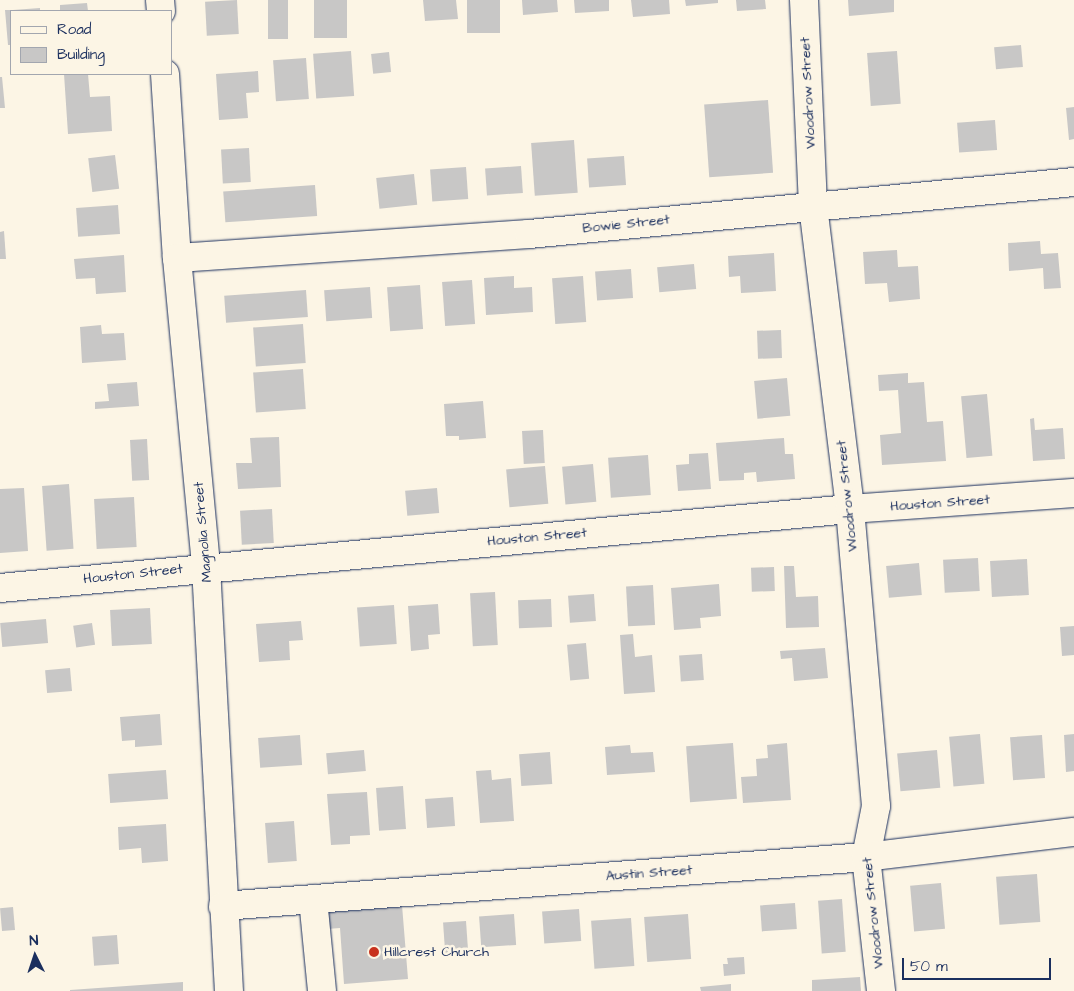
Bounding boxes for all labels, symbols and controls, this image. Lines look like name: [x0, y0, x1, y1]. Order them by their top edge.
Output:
legend: [10, 10, 172, 75]
text: Road: [57, 19, 91, 40]
street label: Woodrow Street: [797, 37, 819, 149]
text: Building: [57, 44, 105, 65]
street label: Bowie Street: [582, 211, 670, 237]
street label: Woodrow Street: [833, 440, 861, 552]
street label: Magnolia Street: [190, 481, 216, 583]
street label: Houston Street: [890, 491, 990, 515]
street label: Houston Street: [487, 524, 587, 550]
street label: Houston Street: [82, 560, 184, 588]
street label: Woodrow Street: [859, 857, 887, 969]
street label: Austin Street: [605, 862, 693, 884]
north arrow: [10, 931, 60, 981]
text: N: [29, 931, 39, 951]
place label: Hillcrest Church: [384, 944, 489, 960]
marker: Hillcrest Church: [368, 946, 380, 958]
scale bar: [904, 948, 1053, 980]
text: 50 m: [910, 956, 948, 977]

